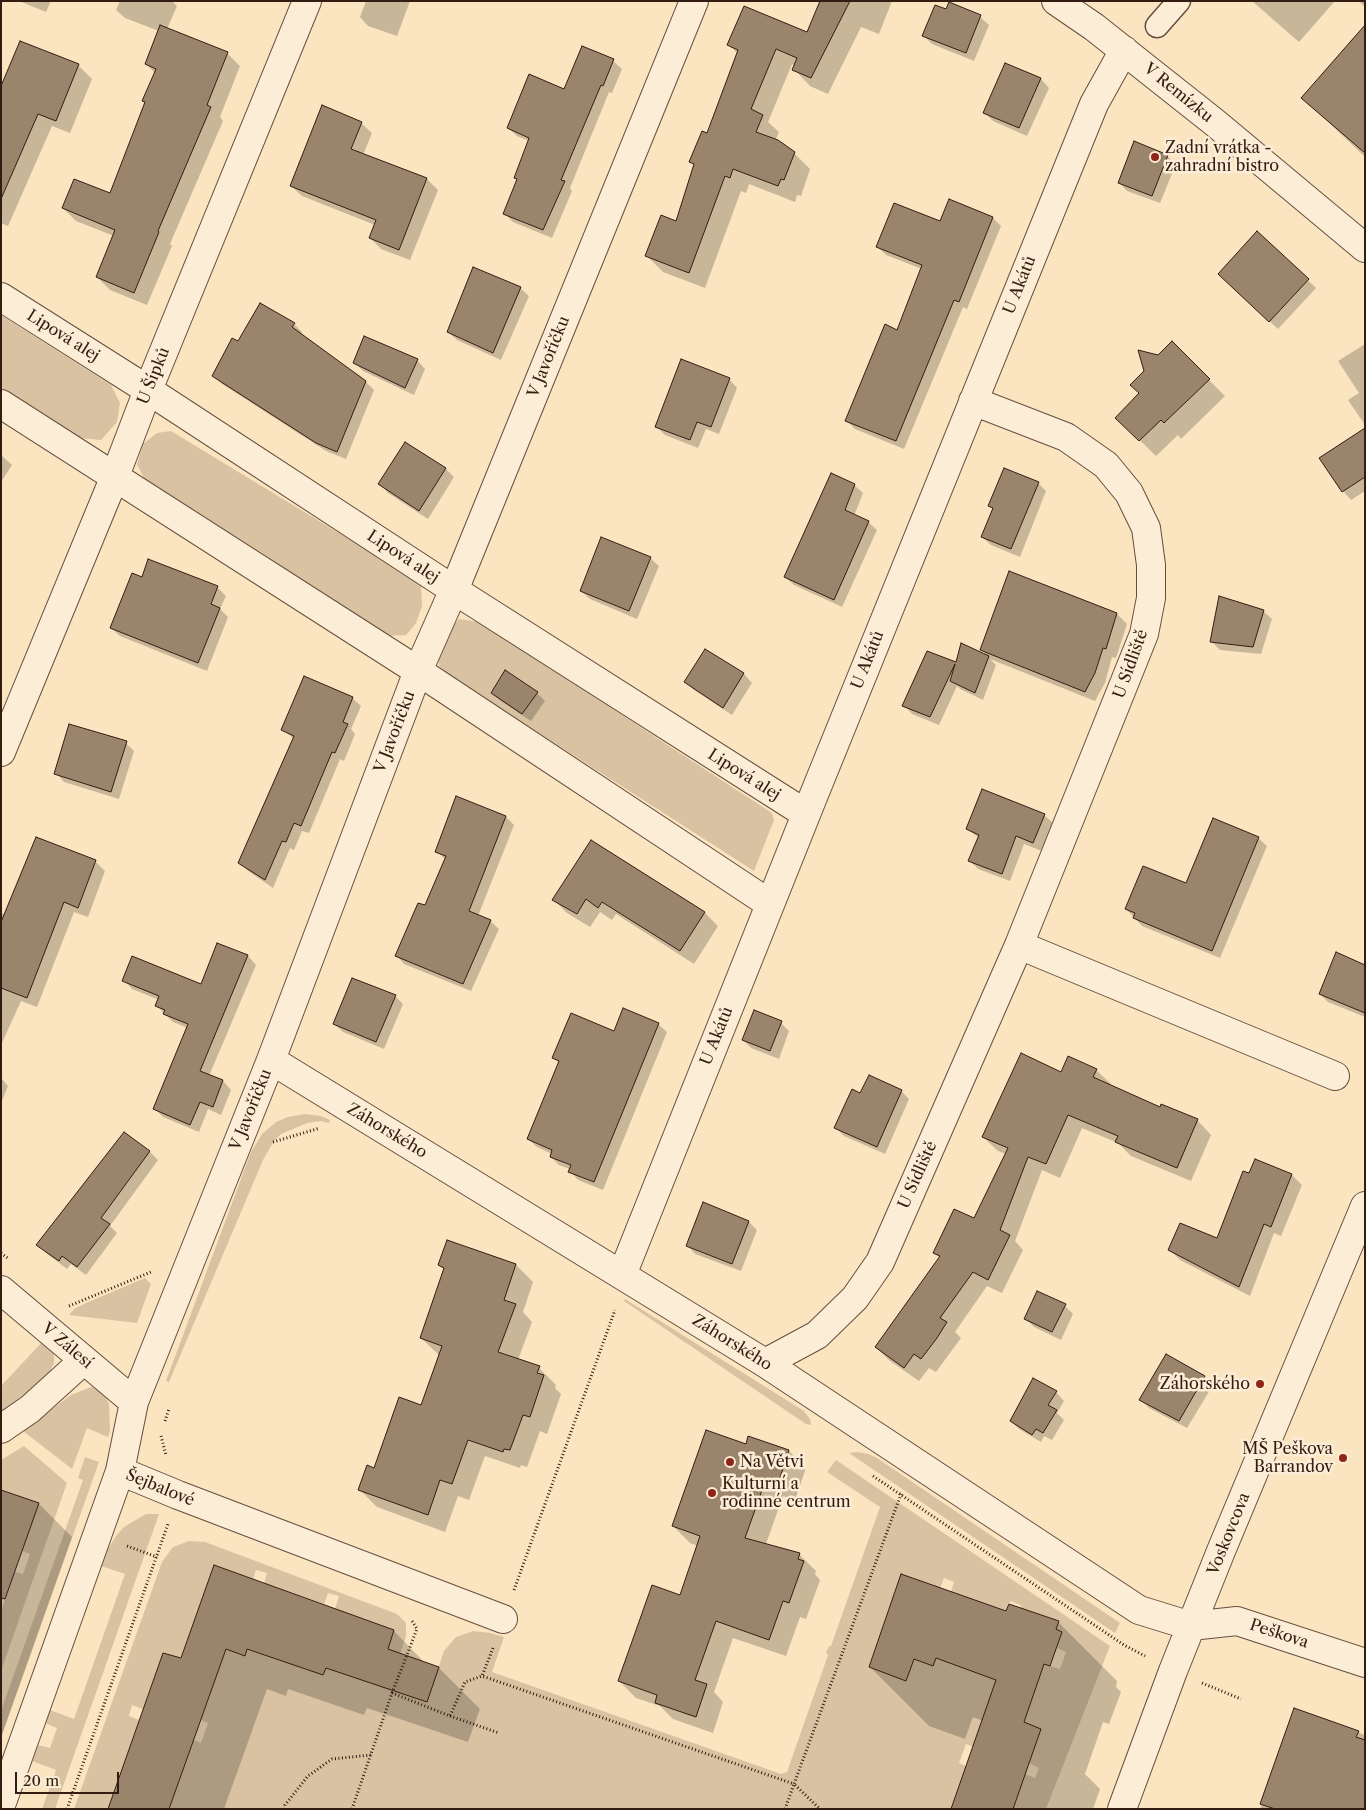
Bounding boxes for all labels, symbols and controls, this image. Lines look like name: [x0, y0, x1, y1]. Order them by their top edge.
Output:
street label: V Remízku: [1140, 59, 1216, 127]
place label: Zadní vrátka - zahradní bistro: [1165, 138, 1279, 176]
marker: Zadní vrátka - zahradní bistro: [1149, 151, 1161, 163]
street label: U Akátů: [1000, 253, 1040, 317]
street label: Lipová alej: [23, 306, 103, 366]
street label: V Javoříčku: [524, 313, 574, 401]
street label: U Šípků: [134, 345, 174, 407]
street label: Lipová alej: [363, 527, 443, 587]
street label: U Sídliště: [1110, 627, 1152, 701]
street label: U Akátů: [848, 628, 888, 692]
street label: V Javoříčku: [371, 688, 419, 776]
street label: Lipová alej: [704, 745, 784, 805]
street label: U Akátů: [697, 1004, 737, 1068]
street label: V Javoříčku: [226, 1066, 276, 1154]
street label: Záhorského: [343, 1100, 431, 1162]
street label: U Sídliště: [895, 1138, 941, 1212]
street label: Záhorského: [689, 1311, 775, 1375]
street label: V Zálesí: [38, 1319, 96, 1373]
place label: Záhorského: [1160, 1374, 1250, 1394]
marker: Záhorského: [1254, 1378, 1266, 1390]
place label: MŠ Peškova Barrandov: [1242, 1439, 1333, 1477]
place label: Na Větvi: [740, 1452, 804, 1472]
marker: MŠ Peškova Barrandov: [1337, 1452, 1349, 1464]
marker: Na Větvi: [724, 1456, 736, 1468]
street label: Šejbalové: [123, 1466, 197, 1510]
place label: Kulturní a rodinné centrum: [722, 1474, 851, 1512]
marker: Kulturní a rodinné centrum: [706, 1487, 718, 1499]
street label: Voskovcova: [1204, 1490, 1254, 1578]
street label: Peškova: [1247, 1615, 1311, 1653]
scale bar: [18, 1762, 121, 1794]
text: 20 m: [23, 1771, 59, 1790]

